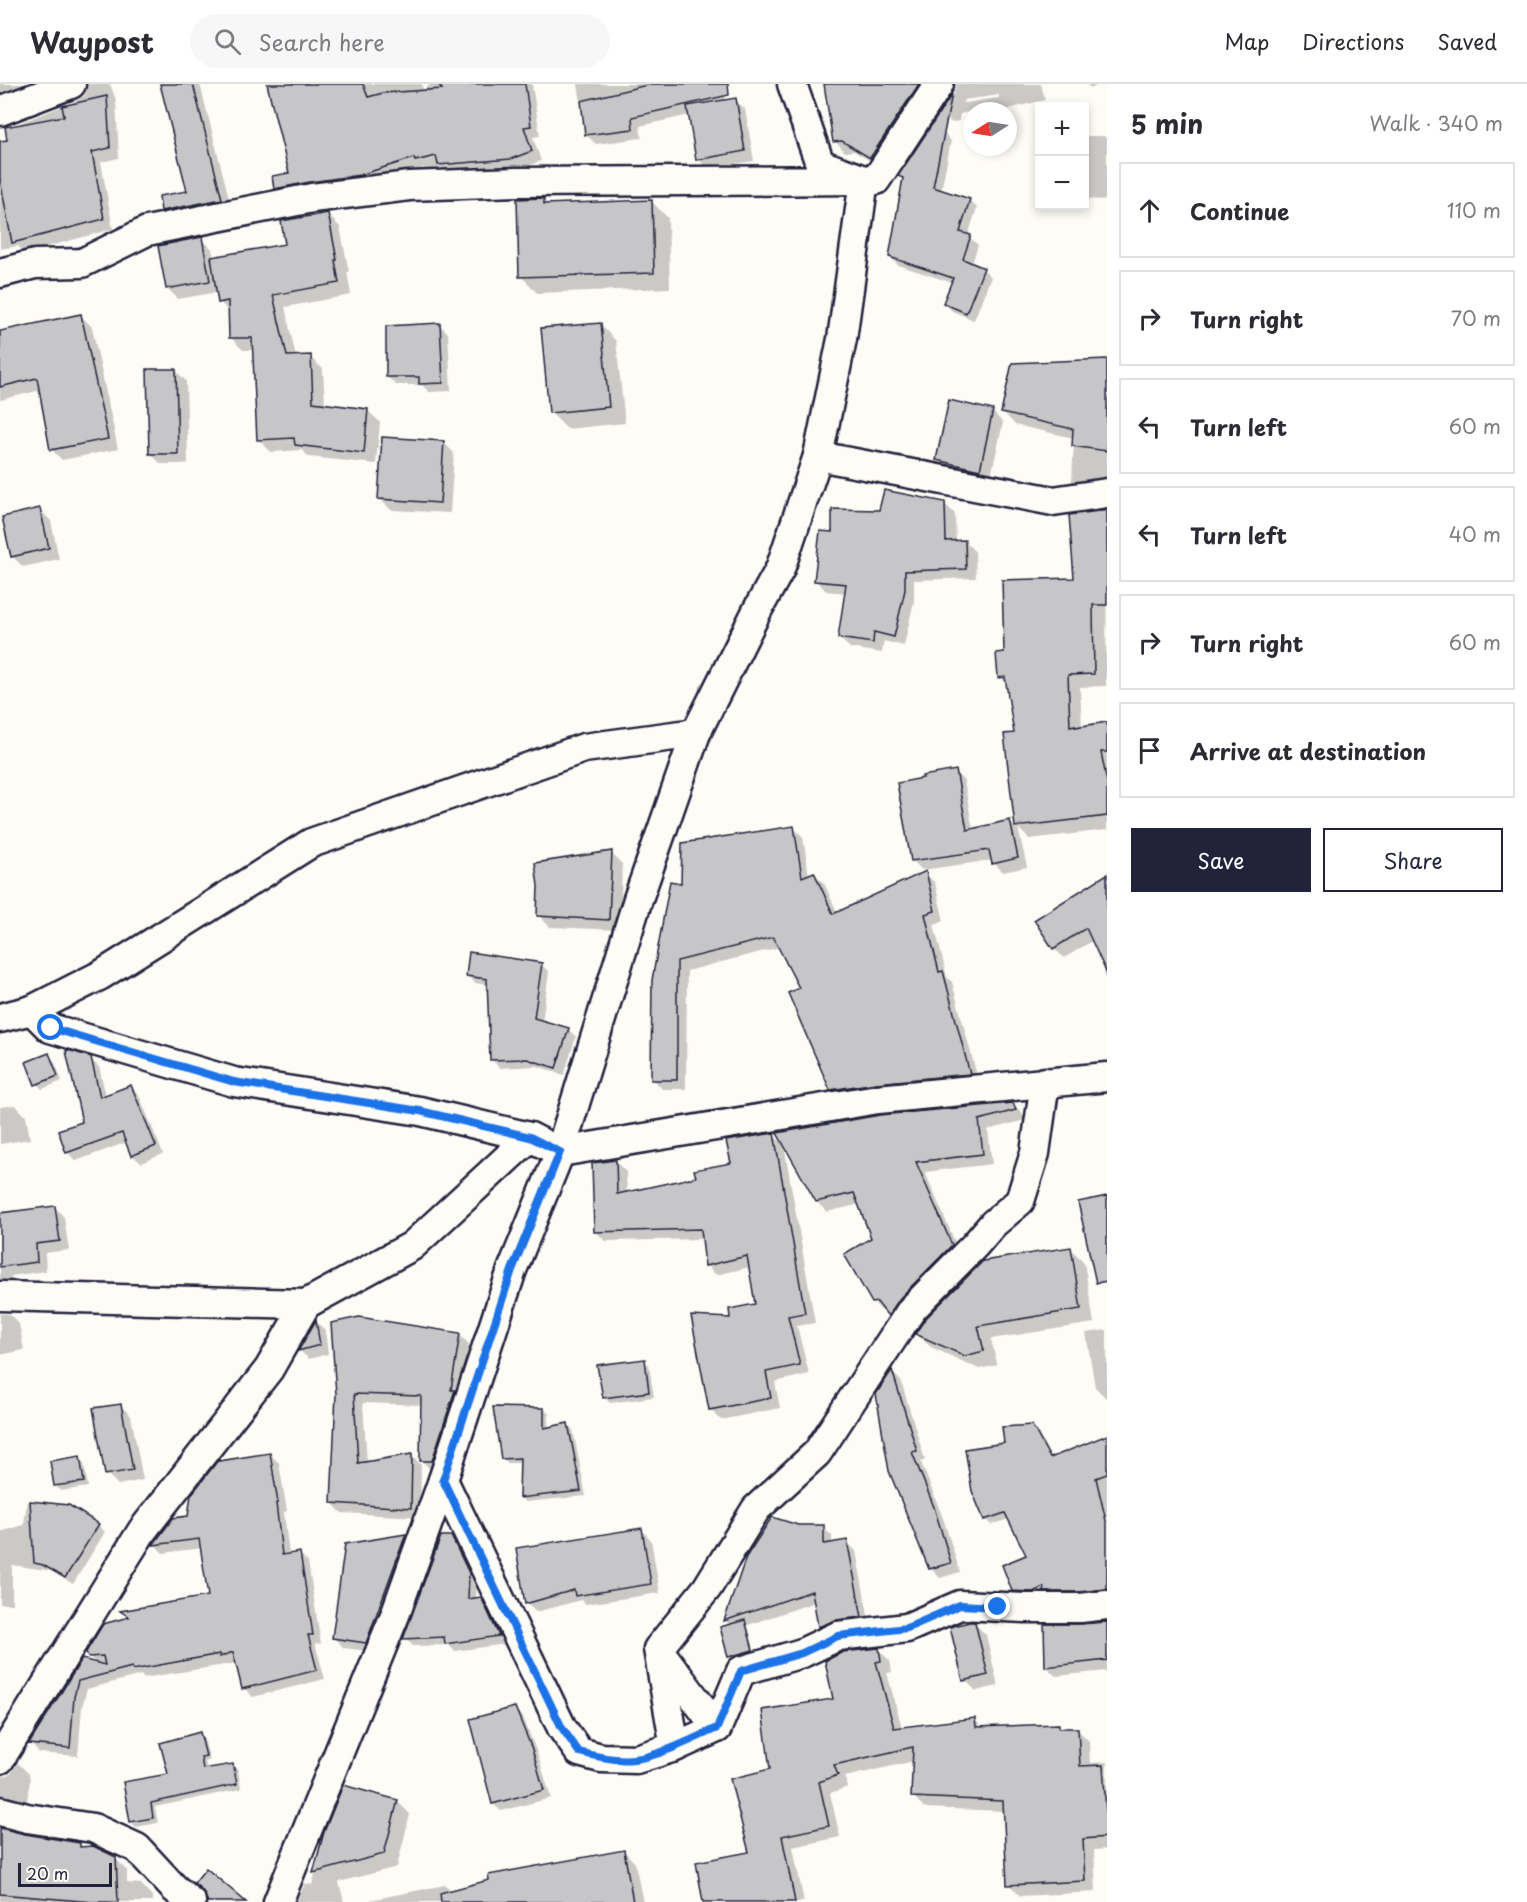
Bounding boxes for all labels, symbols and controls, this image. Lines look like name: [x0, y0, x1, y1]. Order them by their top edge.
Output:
search box: [190, 14, 610, 68]
text: Waypost: [30, 20, 154, 63]
icon: search: [211, 25, 244, 58]
text: Search here: [259, 25, 385, 58]
text: Map: [1224, 25, 1269, 57]
text: Directions: [1302, 25, 1404, 57]
text: Saved: [1437, 25, 1497, 57]
north arrow: [963, 102, 1017, 156]
map controls: [1035, 102, 1089, 210]
button: +: [1035, 102, 1089, 156]
text: 5 min: [1131, 104, 1203, 143]
text: Walk · 340 m: [1370, 108, 1503, 138]
button: −: [1035, 156, 1089, 210]
icon: ahead: [1133, 194, 1166, 227]
text: Continue: [1190, 194, 1289, 227]
text: 110 m: [1447, 195, 1501, 225]
icon: right: [1133, 302, 1166, 335]
text: Turn right: [1190, 302, 1303, 335]
text: 70 m: [1451, 303, 1501, 333]
icon: left: [1133, 410, 1166, 443]
text: Turn left: [1190, 410, 1287, 443]
text: 60 m: [1449, 411, 1501, 441]
icon: left: [1133, 518, 1166, 551]
text: Turn left: [1190, 518, 1287, 551]
text: 40 m: [1449, 519, 1501, 549]
icon: right: [1133, 626, 1166, 659]
text: Turn right: [1190, 626, 1303, 659]
text: 60 m: [1449, 627, 1501, 657]
icon: arrive: [1133, 734, 1166, 767]
text: Arrive at destination: [1190, 734, 1426, 767]
button: Save: [1131, 828, 1311, 892]
button: Share: [1323, 828, 1503, 892]
route start: [37, 1014, 63, 1040]
route end: [984, 1593, 1010, 1619]
scale bar: [18, 1860, 112, 1888]
text: 20 m: [27, 1861, 68, 1885]

